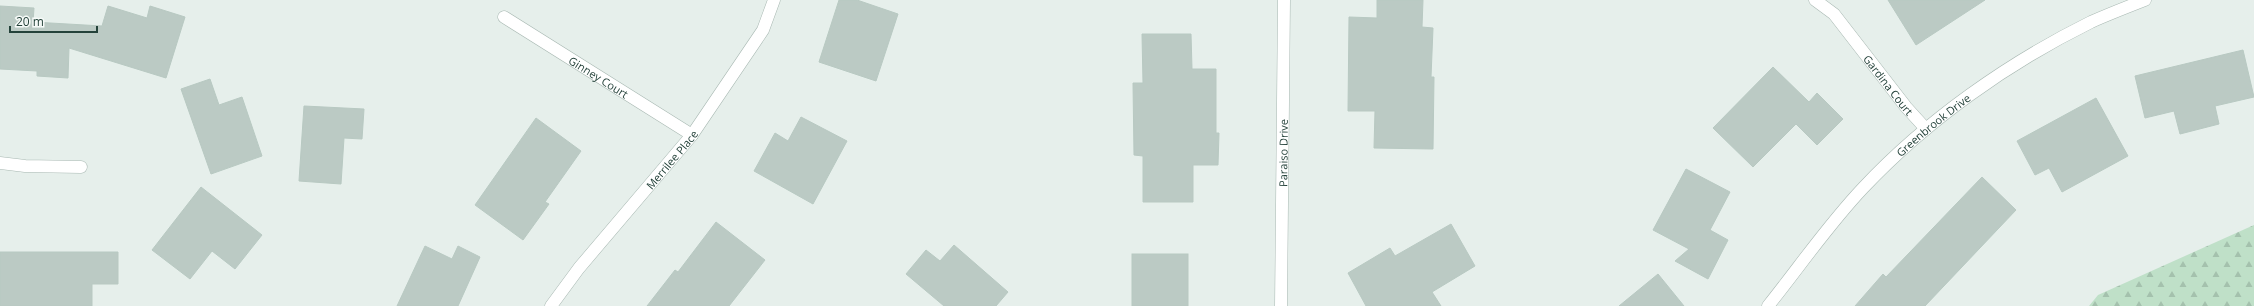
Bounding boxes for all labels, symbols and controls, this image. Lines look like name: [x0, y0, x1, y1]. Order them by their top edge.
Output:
scale bar: [10, 8, 97, 34]
text: 20 m: [16, 13, 44, 30]
street label: Gardina Court: [1861, 51, 1917, 118]
street label: Ginney Court: [566, 52, 632, 101]
street label: Greenbrook Drive: [1892, 90, 1973, 159]
street label: Paraiso Drive: [1275, 119, 1290, 187]
street label: Merrilee Place: [642, 127, 701, 192]

